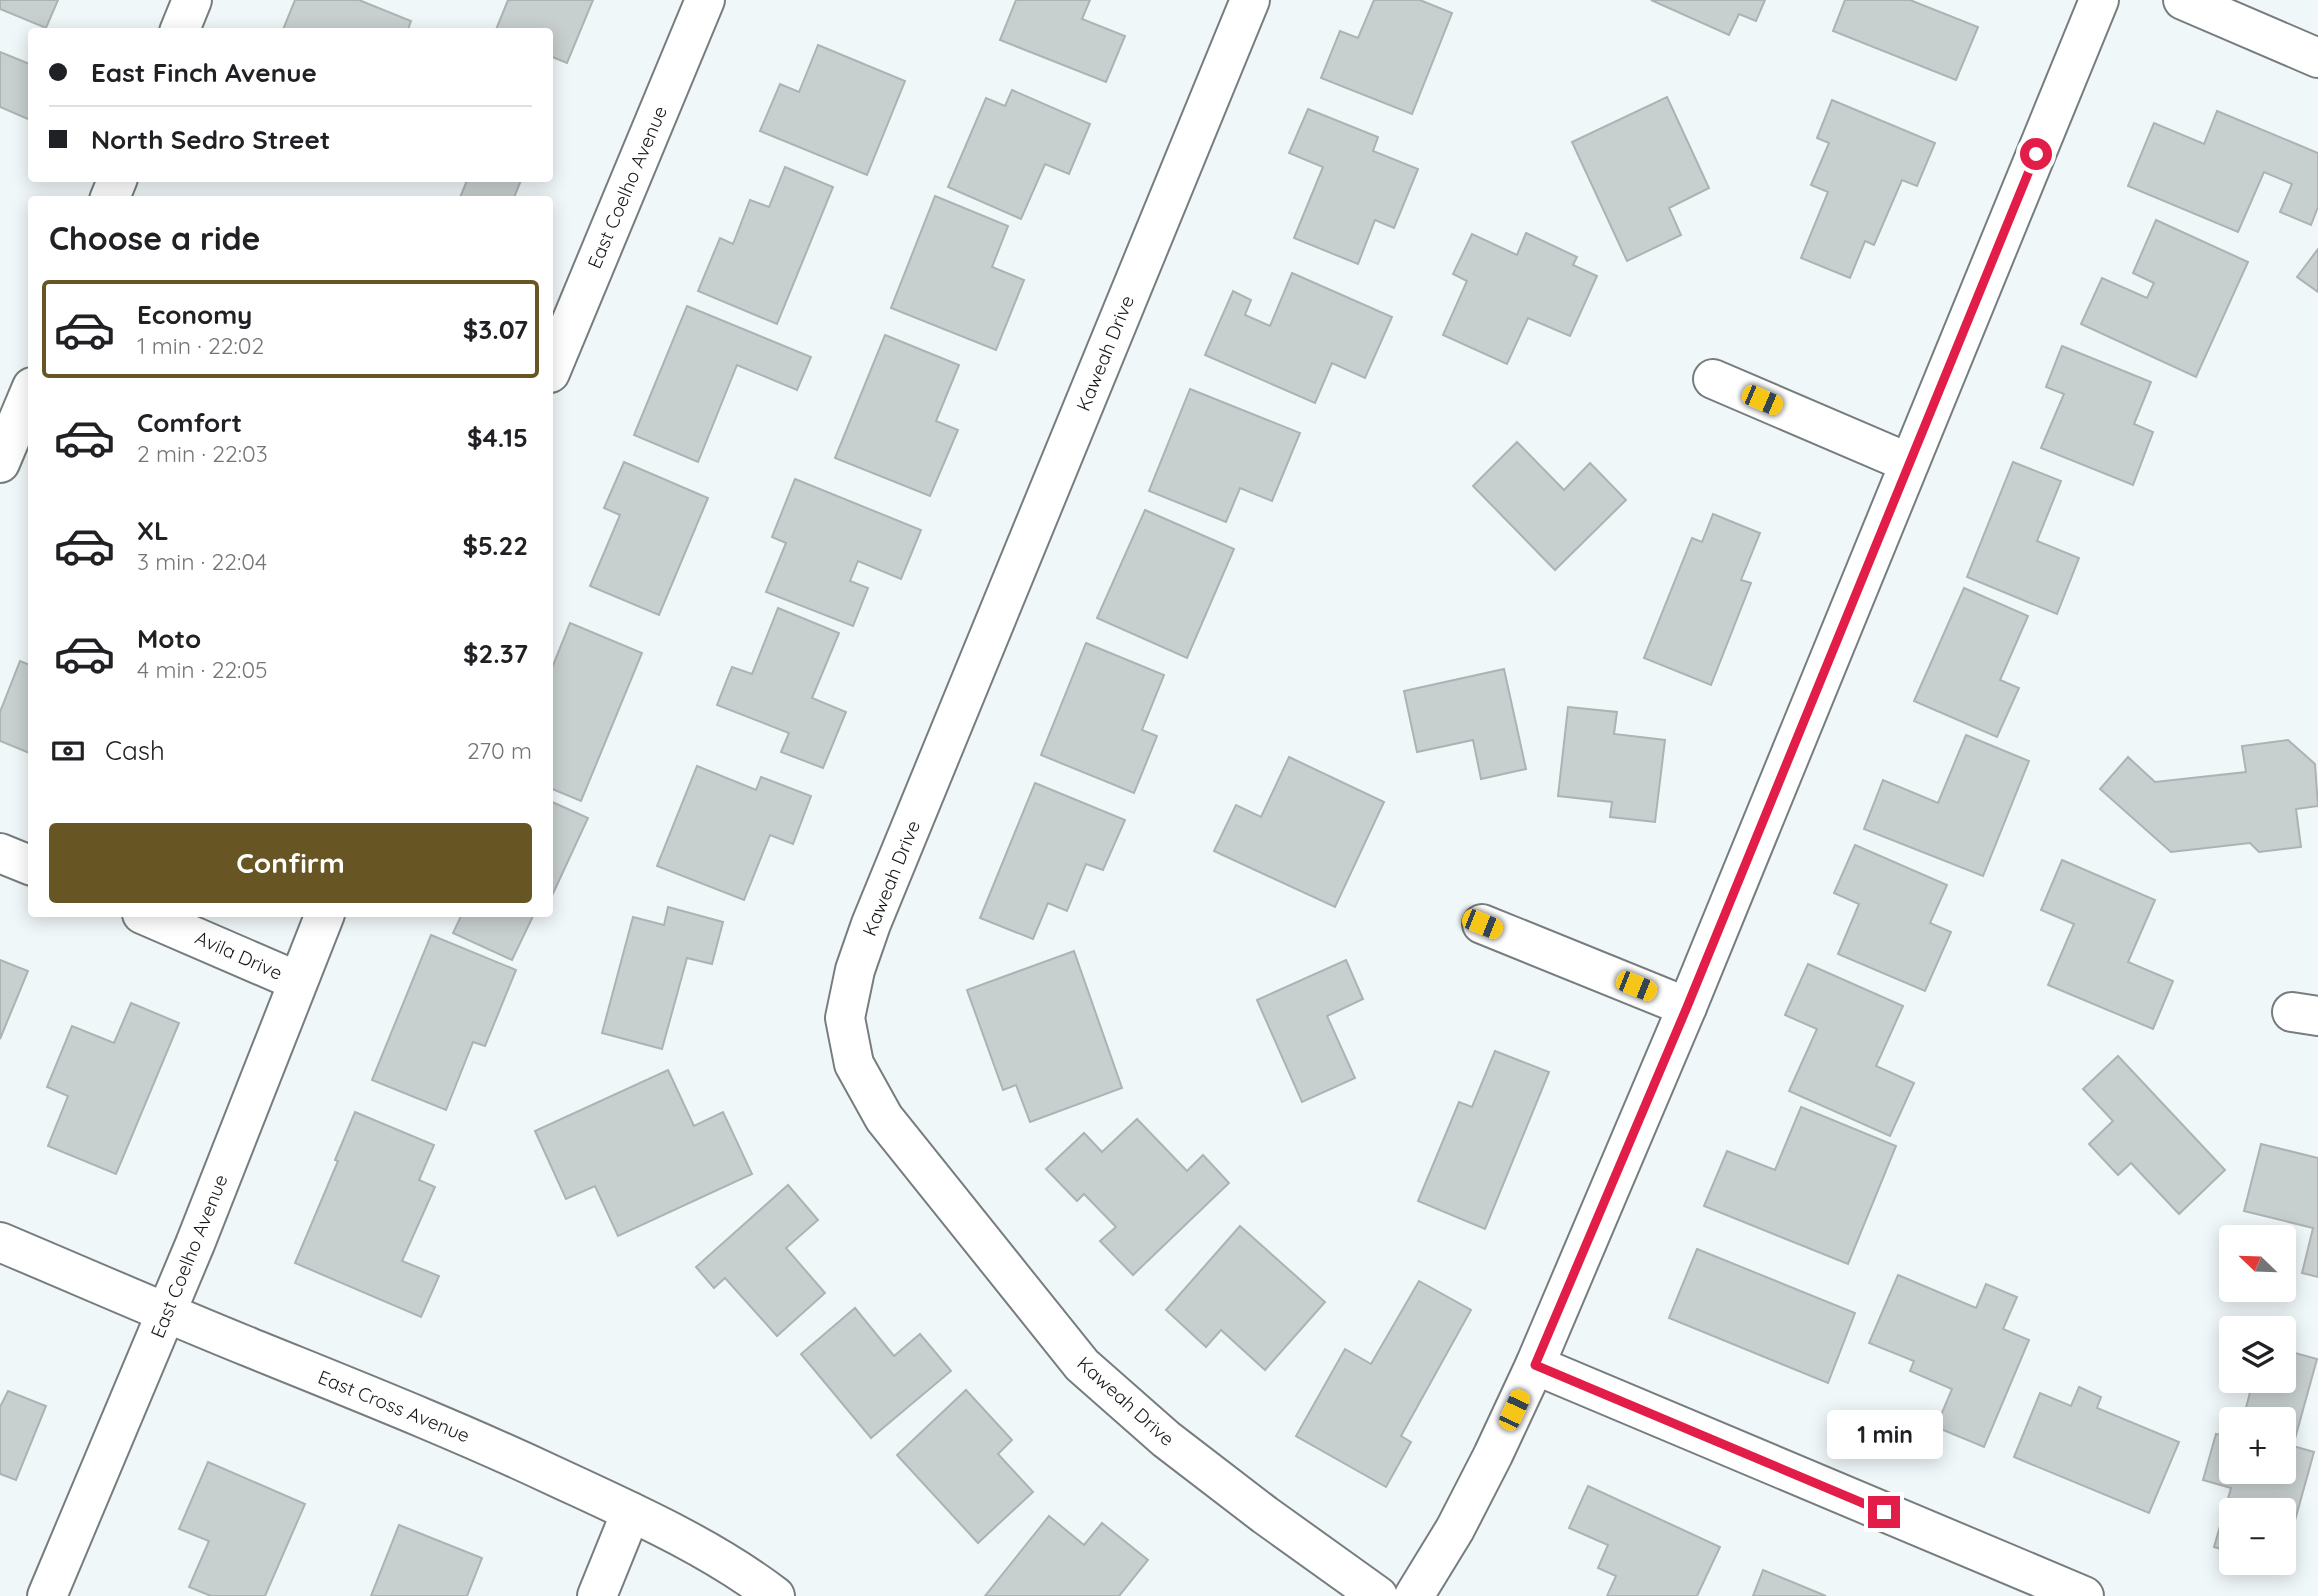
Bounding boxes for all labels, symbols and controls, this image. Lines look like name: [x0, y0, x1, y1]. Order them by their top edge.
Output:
text: East Finch Avenue: [91, 56, 317, 89]
street label: East Coelho Avenue: [582, 102, 672, 272]
text: North Sedro Street: [91, 123, 330, 156]
route start: [2020, 138, 2052, 170]
text: Choose a ride: [49, 218, 261, 258]
street label: Kaweah Drive: [1071, 292, 1139, 414]
icon: car: [53, 298, 116, 361]
text: Economy: [137, 298, 252, 331]
text: $3.07: [463, 313, 528, 346]
text: 1 min · 22:02: [137, 331, 264, 360]
car: [1739, 382, 1786, 418]
icon: car: [53, 406, 116, 469]
text: Comfort: [137, 406, 242, 439]
text: $4.15: [467, 421, 528, 454]
text: 2 min · 22:03: [137, 439, 268, 468]
icon: car: [53, 514, 116, 577]
text: XL: [137, 514, 169, 547]
text: $5.22: [462, 529, 528, 562]
text: 3 min · 22:04: [137, 547, 267, 576]
icon: car: [53, 622, 116, 685]
text: Moto: [137, 622, 201, 655]
text: $2.37: [463, 637, 528, 670]
text: 4 min · 22:05: [137, 655, 268, 684]
icon: cash: [49, 732, 87, 770]
text: Cash: [105, 734, 165, 767]
text: 270 m: [467, 736, 532, 765]
street label: Kaweah Drive: [857, 817, 925, 939]
button: Confirm: [49, 823, 532, 903]
car: [1459, 906, 1506, 942]
street label: Avila Drive: [192, 925, 286, 985]
car: [1613, 968, 1660, 1004]
street label: East Coelho Avenue: [145, 1171, 233, 1341]
north arrow: [2219, 1225, 2296, 1302]
map controls: [2219, 1225, 2296, 1575]
button: layers: [2219, 1316, 2296, 1393]
street label: Kaweah Drive: [1072, 1351, 1180, 1451]
street label: East Cross Avenue: [315, 1365, 473, 1447]
car: [1496, 1387, 1533, 1433]
button: +: [2219, 1407, 2296, 1484]
callout: 1 min: [1826, 1410, 1942, 1460]
text: 1 min: [1857, 1420, 1913, 1449]
route end: [1868, 1496, 1900, 1528]
button: −: [2219, 1498, 2296, 1575]

